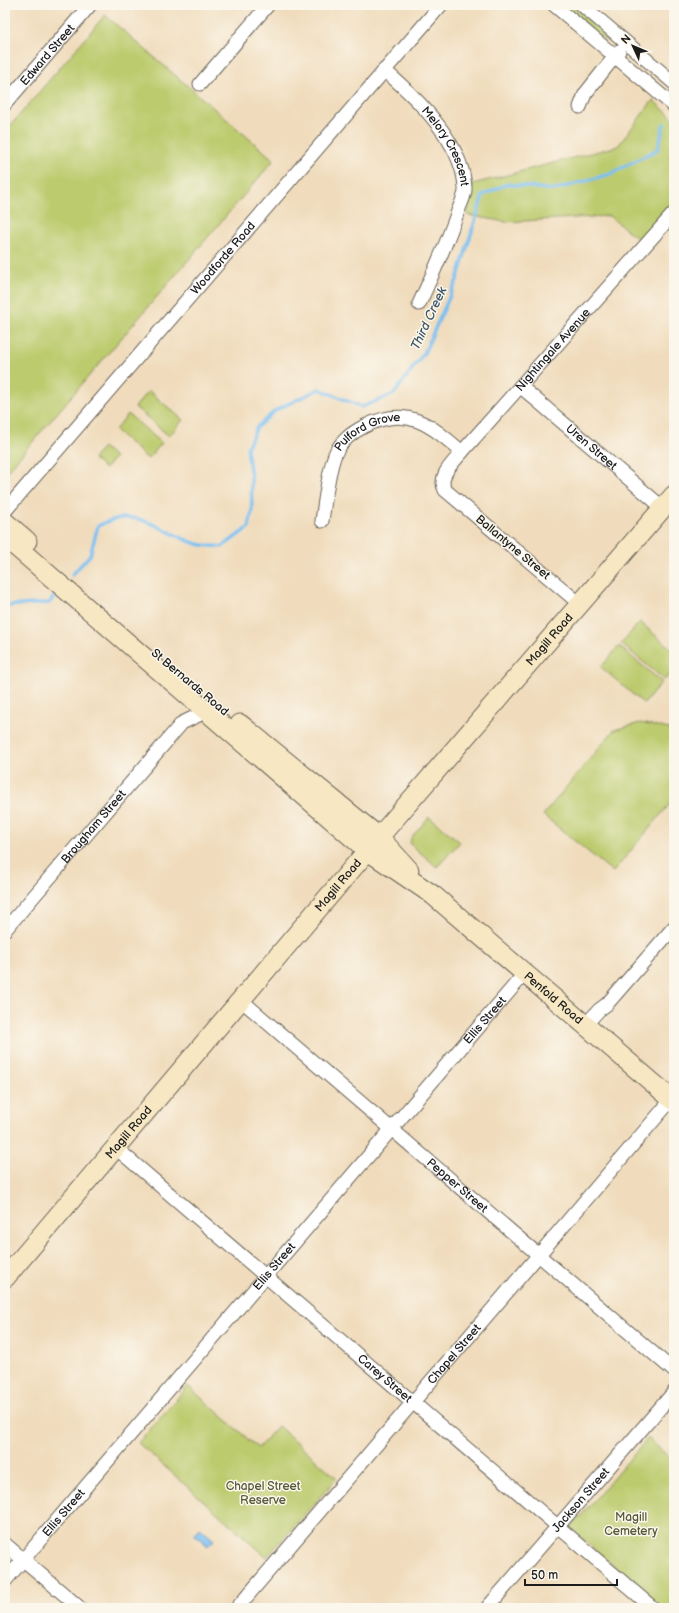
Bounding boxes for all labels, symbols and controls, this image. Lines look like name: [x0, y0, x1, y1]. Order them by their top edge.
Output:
street label: Edward Street: [17, 21, 78, 89]
north arrow: [613, 26, 653, 66]
text: N: [619, 32, 634, 47]
street label: Melory Crescent: [418, 104, 472, 187]
street label: Woodforde Road: [188, 219, 259, 298]
water label: Third Creek: [407, 284, 451, 353]
street label: Nightingale Avenue: [512, 305, 594, 395]
street label: Pulford Grove: [331, 410, 401, 454]
street label: Uren Street: [562, 421, 620, 474]
street label: Ballantyne Street: [472, 512, 553, 583]
street label: Magill Road: [523, 610, 577, 669]
street label: St Bernards Road: [148, 646, 232, 719]
street label: Brougham Street: [58, 787, 130, 867]
street label: Magill Road: [312, 856, 365, 915]
street label: Penfold Road: [521, 969, 586, 1028]
street label: Ellis Street: [460, 993, 510, 1047]
street label: Magill Road: [102, 1103, 156, 1162]
street label: Pepper Street: [424, 1156, 491, 1216]
street label: Ellis Street: [250, 1240, 299, 1294]
street label: Chapel Street: [424, 1321, 485, 1388]
street label: Carey Street: [354, 1351, 415, 1406]
street label: Jackson Street: [549, 1465, 613, 1536]
park label: Chapel Street Reserve: [226, 1479, 301, 1508]
street label: Ellis Street: [39, 1486, 89, 1540]
park label: Magill Cemetery: [604, 1510, 658, 1539]
scale bar: [525, 1561, 617, 1587]
text: 50 m: [531, 1568, 558, 1583]

